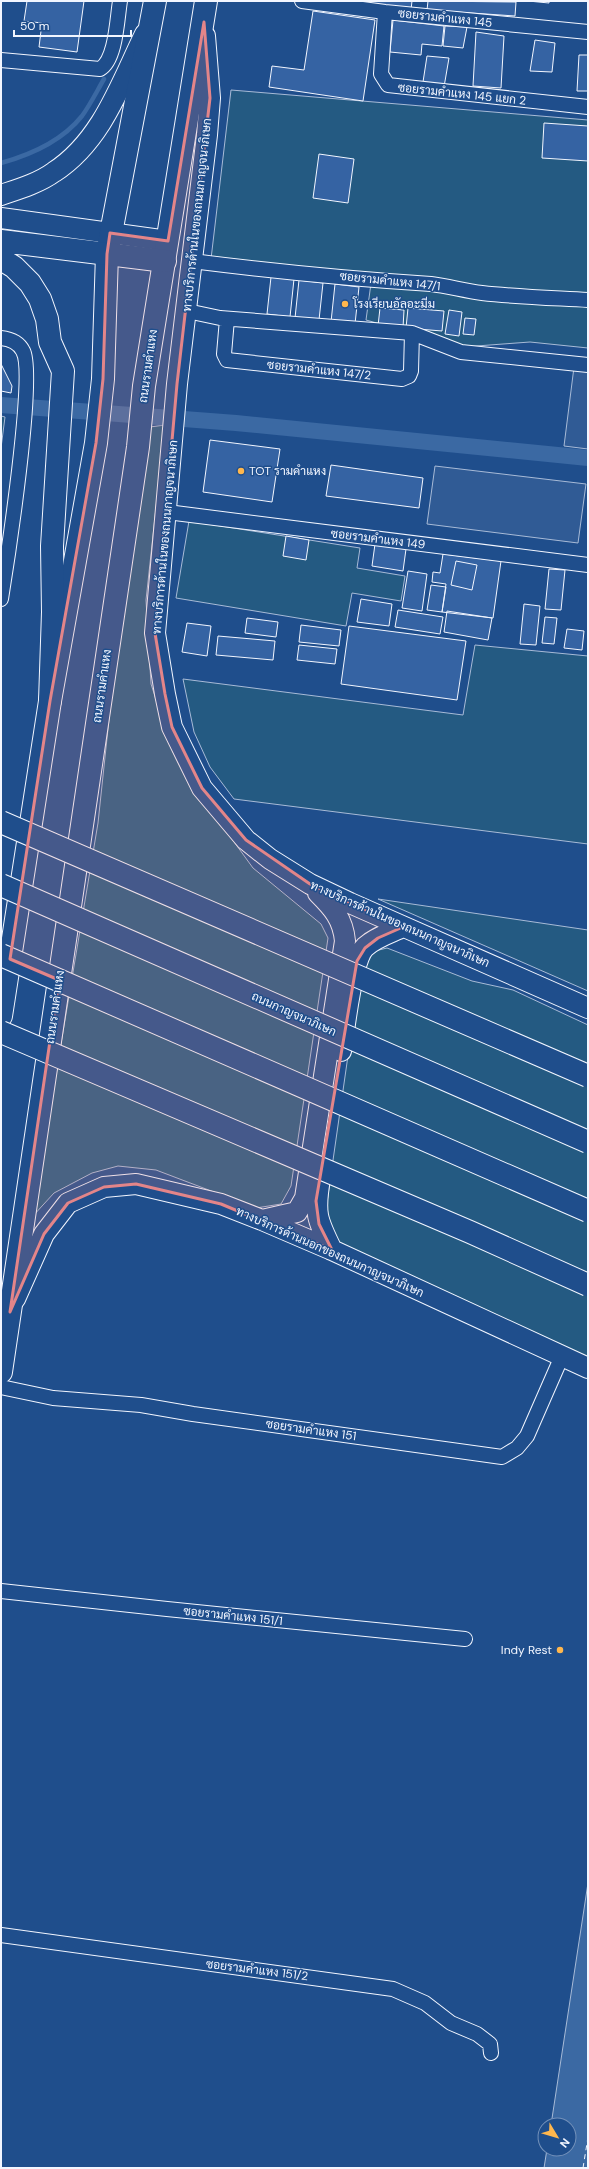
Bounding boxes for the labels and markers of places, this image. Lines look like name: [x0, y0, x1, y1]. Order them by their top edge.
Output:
place label: โรงเรียนอัลอะมีม: [352, 296, 435, 312]
marker: โรงเรียนอัลอะมีม: [340, 299, 350, 309]
place label: TOT รามคำแหง: [249, 463, 326, 479]
marker: TOT รามคำแหง: [236, 466, 246, 476]
place label: Indy Rest: [501, 1642, 552, 1658]
marker: Indy Rest: [555, 1645, 565, 1655]

